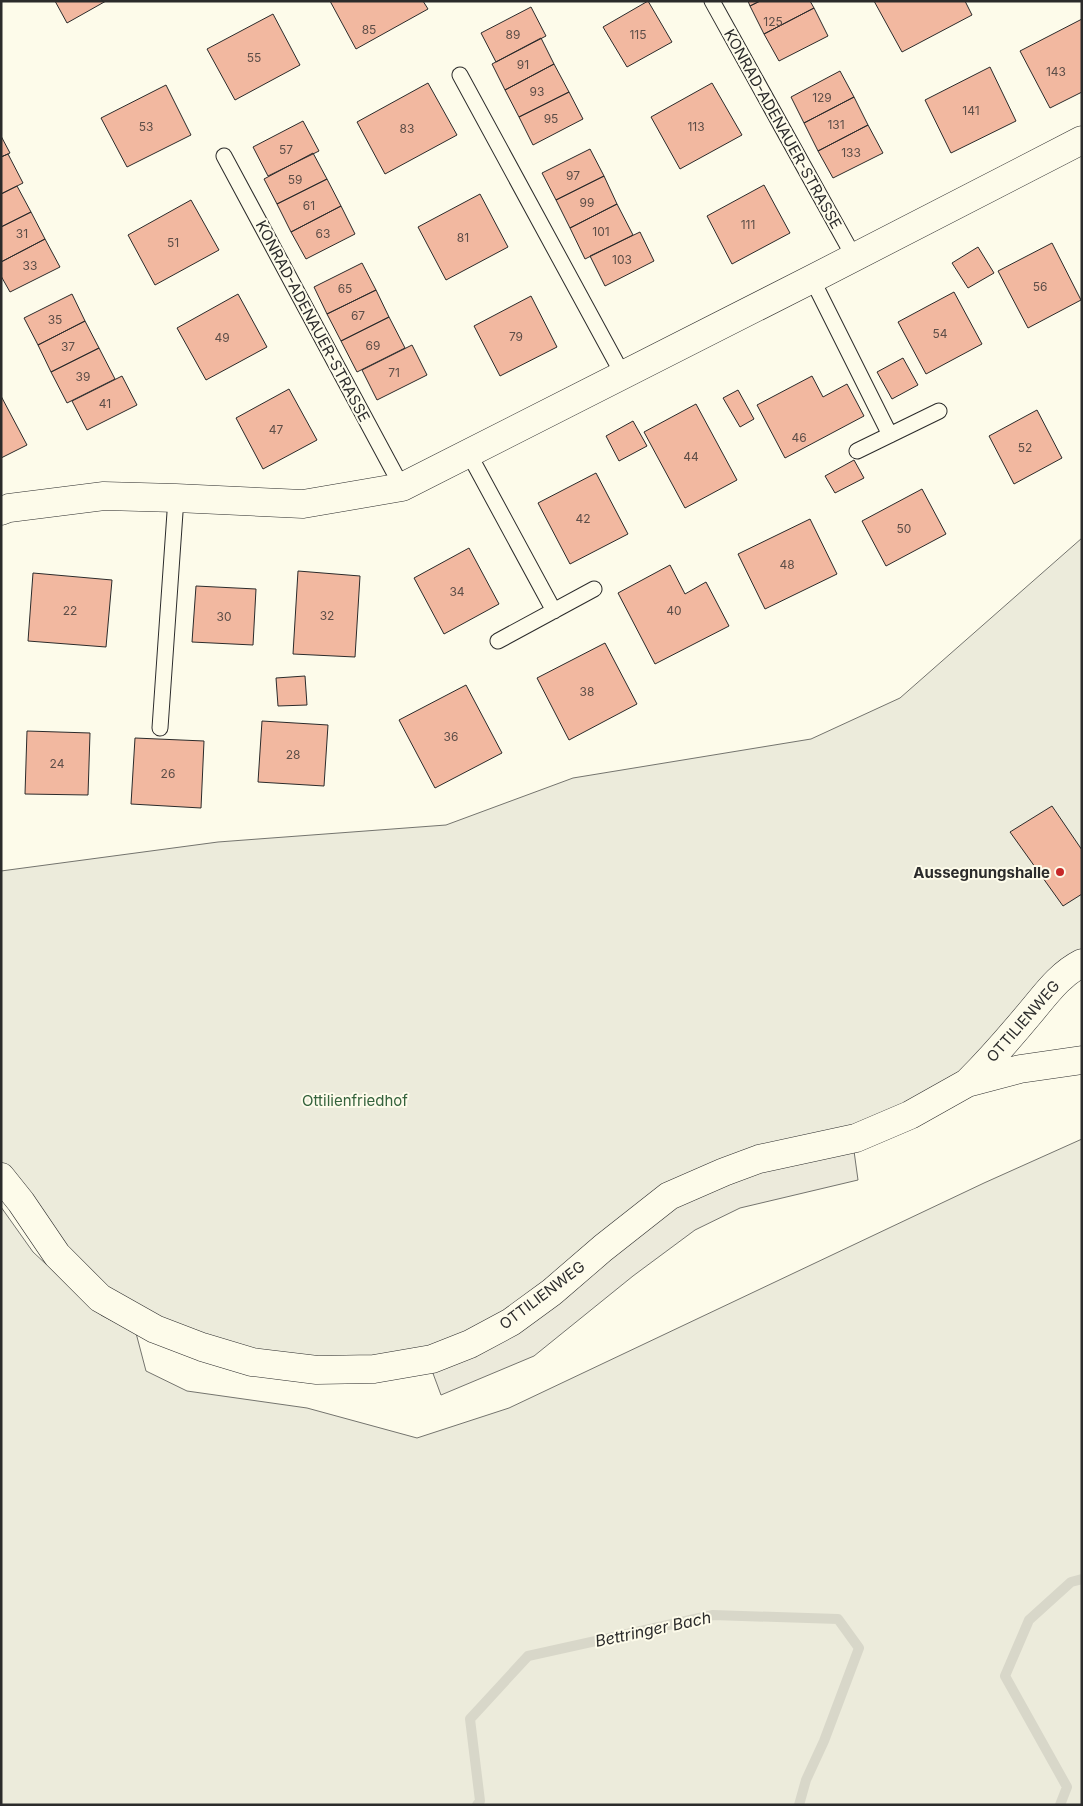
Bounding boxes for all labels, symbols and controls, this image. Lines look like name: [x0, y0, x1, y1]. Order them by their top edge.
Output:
house number: 125: [763, 14, 783, 29]
house number: 85: [362, 22, 376, 37]
street label: KONRAD-ADENAUER-STRASSE: [720, 26, 846, 232]
house number: 89: [506, 27, 520, 42]
house number: 115: [629, 27, 647, 42]
house number: 55: [247, 50, 261, 65]
house number: 91: [517, 57, 529, 72]
house number: 143: [1046, 64, 1066, 79]
house number: 93: [530, 84, 544, 99]
house number: 129: [812, 90, 832, 105]
house number: 141: [962, 103, 980, 118]
house number: 95: [544, 111, 558, 126]
house number: 131: [827, 117, 845, 132]
house number: 53: [139, 119, 153, 134]
house number: 113: [687, 119, 705, 134]
house number: 83: [400, 121, 414, 136]
house number: 57: [279, 142, 293, 157]
house number: 133: [841, 145, 861, 160]
house number: 97: [566, 168, 580, 183]
house number: 59: [288, 172, 302, 187]
house number: 99: [580, 195, 594, 210]
house number: 61: [303, 198, 315, 213]
street label: KONRAD-ADENAUER-STRASSE: [252, 217, 374, 425]
house number: 111: [741, 217, 755, 232]
house number: 101: [592, 224, 610, 239]
house number: 31: [16, 226, 28, 241]
house number: 63: [316, 226, 330, 241]
house number: 81: [457, 230, 469, 245]
house number: 51: [167, 235, 179, 250]
house number: 103: [612, 252, 632, 267]
house number: 33: [23, 258, 37, 273]
house number: 56: [1033, 279, 1047, 294]
house number: 65: [338, 281, 352, 296]
house number: 67: [351, 308, 365, 323]
house number: 35: [48, 312, 62, 327]
house number: 54: [932, 326, 948, 341]
house number: 79: [509, 329, 523, 344]
house number: 49: [214, 330, 230, 345]
house number: 69: [366, 338, 380, 353]
house number: 37: [61, 339, 75, 354]
house number: 71: [388, 365, 400, 380]
house number: 39: [76, 369, 90, 384]
house number: 41: [99, 396, 111, 411]
house number: 47: [269, 422, 283, 437]
house number: 46: [791, 430, 807, 445]
house number: 52: [1018, 440, 1032, 455]
house number: 44: [683, 449, 699, 464]
house number: 42: [575, 511, 591, 526]
house number: 50: [897, 521, 911, 536]
house number: 48: [779, 557, 795, 572]
house number: 34: [449, 584, 465, 599]
house number: 22: [63, 603, 77, 618]
house number: 40: [666, 603, 682, 618]
house number: 32: [320, 608, 334, 623]
house number: 30: [217, 609, 231, 624]
house number: 38: [580, 684, 594, 699]
house number: 36: [444, 729, 458, 744]
house number: 28: [286, 747, 300, 762]
house number: 24: [50, 756, 65, 771]
house number: 26: [161, 766, 175, 781]
place label: Aussegnungshalle: [913, 863, 1050, 882]
marker: Aussegnungshalle: [1054, 866, 1066, 878]
street label: OTTILIENWEG: [982, 976, 1064, 1066]
park label: Ottilienfriedhof: [302, 1091, 408, 1110]
street label: OTTILIENWEG: [495, 1257, 589, 1333]
water label: Bettringer Bach: [593, 1607, 713, 1651]

